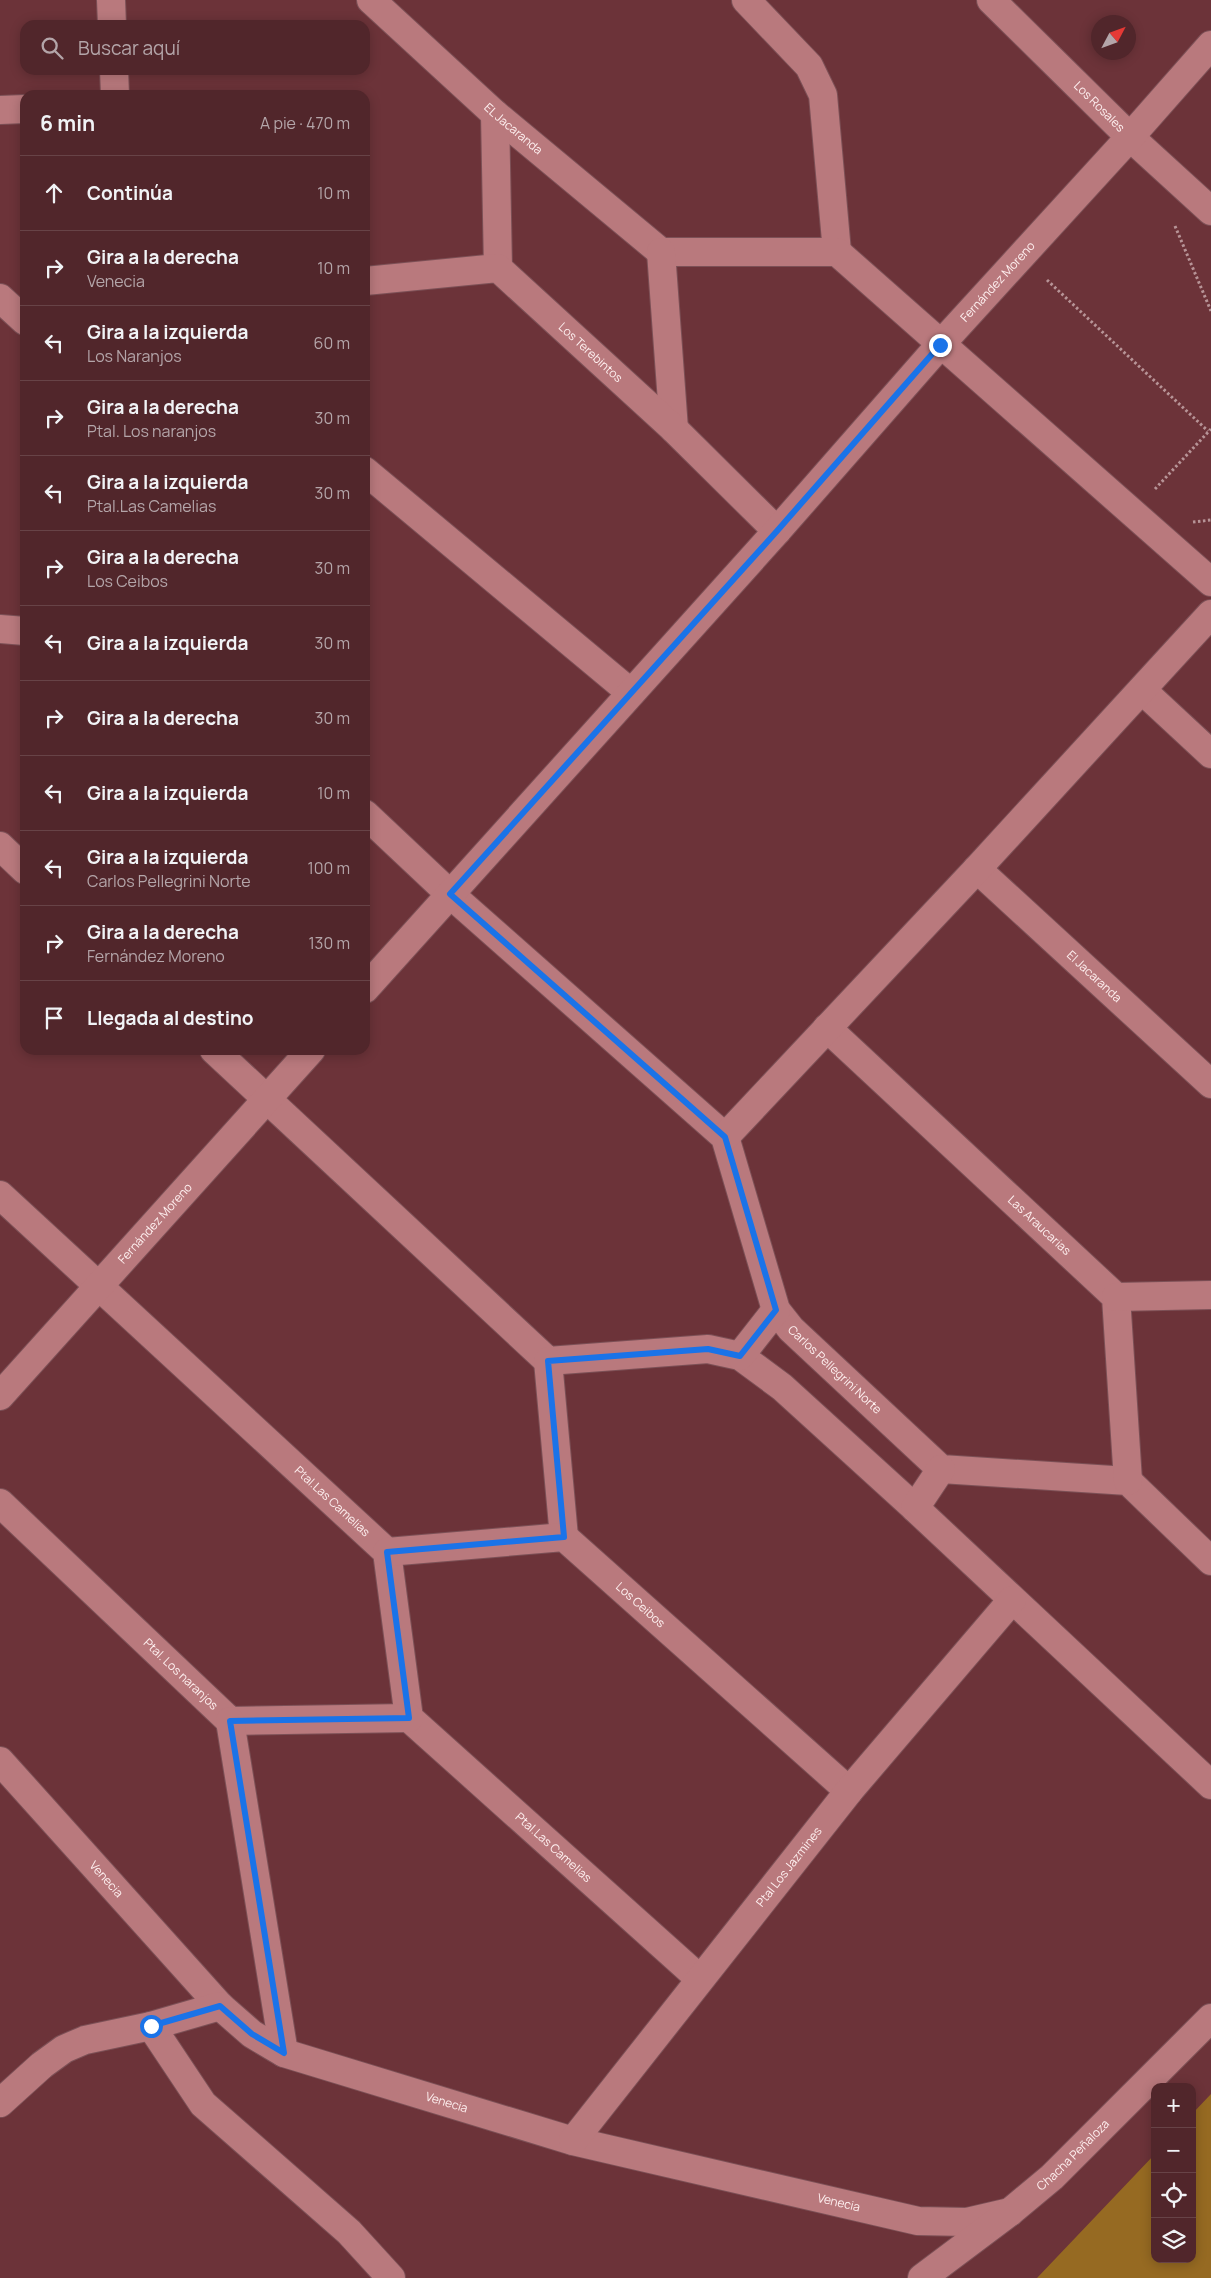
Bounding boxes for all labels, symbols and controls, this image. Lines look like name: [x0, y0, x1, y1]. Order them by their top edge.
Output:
north arrow: [1091, 15, 1136, 60]
search box: [20, 20, 370, 75]
icon: search: [38, 34, 66, 62]
text: Buscar aquí: [78, 35, 180, 61]
street label: Los Rosales: [1070, 77, 1129, 135]
street label: EL Jacaranda: [480, 99, 547, 158]
text: 6 min: [40, 109, 95, 137]
text: A pie · 470 m: [260, 112, 350, 134]
icon: ahead: [40, 179, 68, 207]
text: Continúa: [87, 180, 173, 206]
text: 10 m: [317, 182, 350, 204]
street label: Fernández Moreno: [956, 237, 1039, 325]
text: Gira a la derecha: [87, 244, 239, 270]
icon: right: [40, 254, 68, 282]
text: 10 m: [317, 257, 350, 279]
text: Venecia: [87, 270, 145, 292]
text: Gira a la izquierda: [87, 319, 248, 345]
street label: Los Terebintos: [555, 319, 627, 386]
icon: left: [40, 329, 68, 357]
text: 60 m: [314, 332, 350, 354]
route end: [929, 334, 952, 357]
text: Los Naranjos: [87, 345, 182, 367]
text: Gira a la derecha: [87, 394, 239, 420]
icon: right: [40, 404, 68, 432]
text: 30 m: [315, 407, 350, 429]
text: Ptal. Los naranjos: [87, 420, 216, 442]
text: Gira a la izquierda: [87, 469, 248, 495]
icon: left: [40, 479, 68, 507]
text: 30 m: [315, 482, 350, 504]
text: Ptal.Las Camelias: [87, 495, 216, 517]
text: Gira a la derecha: [87, 544, 239, 570]
icon: right: [40, 554, 68, 582]
text: 30 m: [315, 557, 350, 579]
text: Los Ceibos: [87, 570, 168, 592]
icon: left: [40, 629, 68, 657]
text: Gira a la izquierda: [87, 630, 248, 656]
text: 30 m: [315, 632, 350, 654]
icon: right: [40, 704, 68, 732]
text: Gira a la derecha: [87, 705, 239, 731]
text: 30 m: [315, 707, 350, 729]
icon: left: [40, 779, 68, 807]
text: Gira a la izquierda: [87, 780, 248, 806]
text: 10 m: [317, 782, 350, 804]
text: Gira a la izquierda: [87, 844, 248, 870]
icon: left: [40, 854, 68, 882]
text: 100 m: [307, 857, 350, 879]
text: Carlos Pellegrini Norte: [87, 870, 251, 892]
text: Gira a la derecha: [87, 919, 239, 945]
icon: right: [40, 929, 68, 957]
text: 130 m: [308, 932, 350, 954]
text: Fernández Moreno: [87, 945, 225, 967]
street label: El Jacaranda: [1063, 947, 1126, 1006]
icon: arrive: [40, 1004, 68, 1032]
text: Llegada al destino: [87, 1005, 254, 1031]
street label: Fernández Moreno: [114, 1179, 196, 1267]
street label: Las Araucarias: [1004, 1192, 1075, 1259]
street label: Carlos Pellegrini Norte: [784, 1321, 886, 1418]
street label: Ptal.Las Camelias: [291, 1462, 374, 1540]
street label: Los Ceibos: [612, 1578, 669, 1631]
street label: Ptal. Los naranjos: [140, 1634, 222, 1713]
street label: Ptal.Las Camelias: [512, 1808, 596, 1886]
street label: Ptal Los Jazmines: [752, 1823, 826, 1910]
street label: Venecia: [86, 1857, 127, 1901]
route start: [140, 2015, 163, 2038]
map controls: [1151, 2083, 1196, 2263]
button: +: [1151, 2083, 1196, 2128]
street label: Venecia: [424, 2088, 470, 2116]
street label: Chacha Peñaloza: [1033, 2115, 1113, 2194]
button: −: [1151, 2128, 1196, 2173]
button: locate: [1151, 2173, 1196, 2218]
street label: Venecia: [816, 2189, 862, 2215]
button: layers: [1151, 2218, 1196, 2263]

